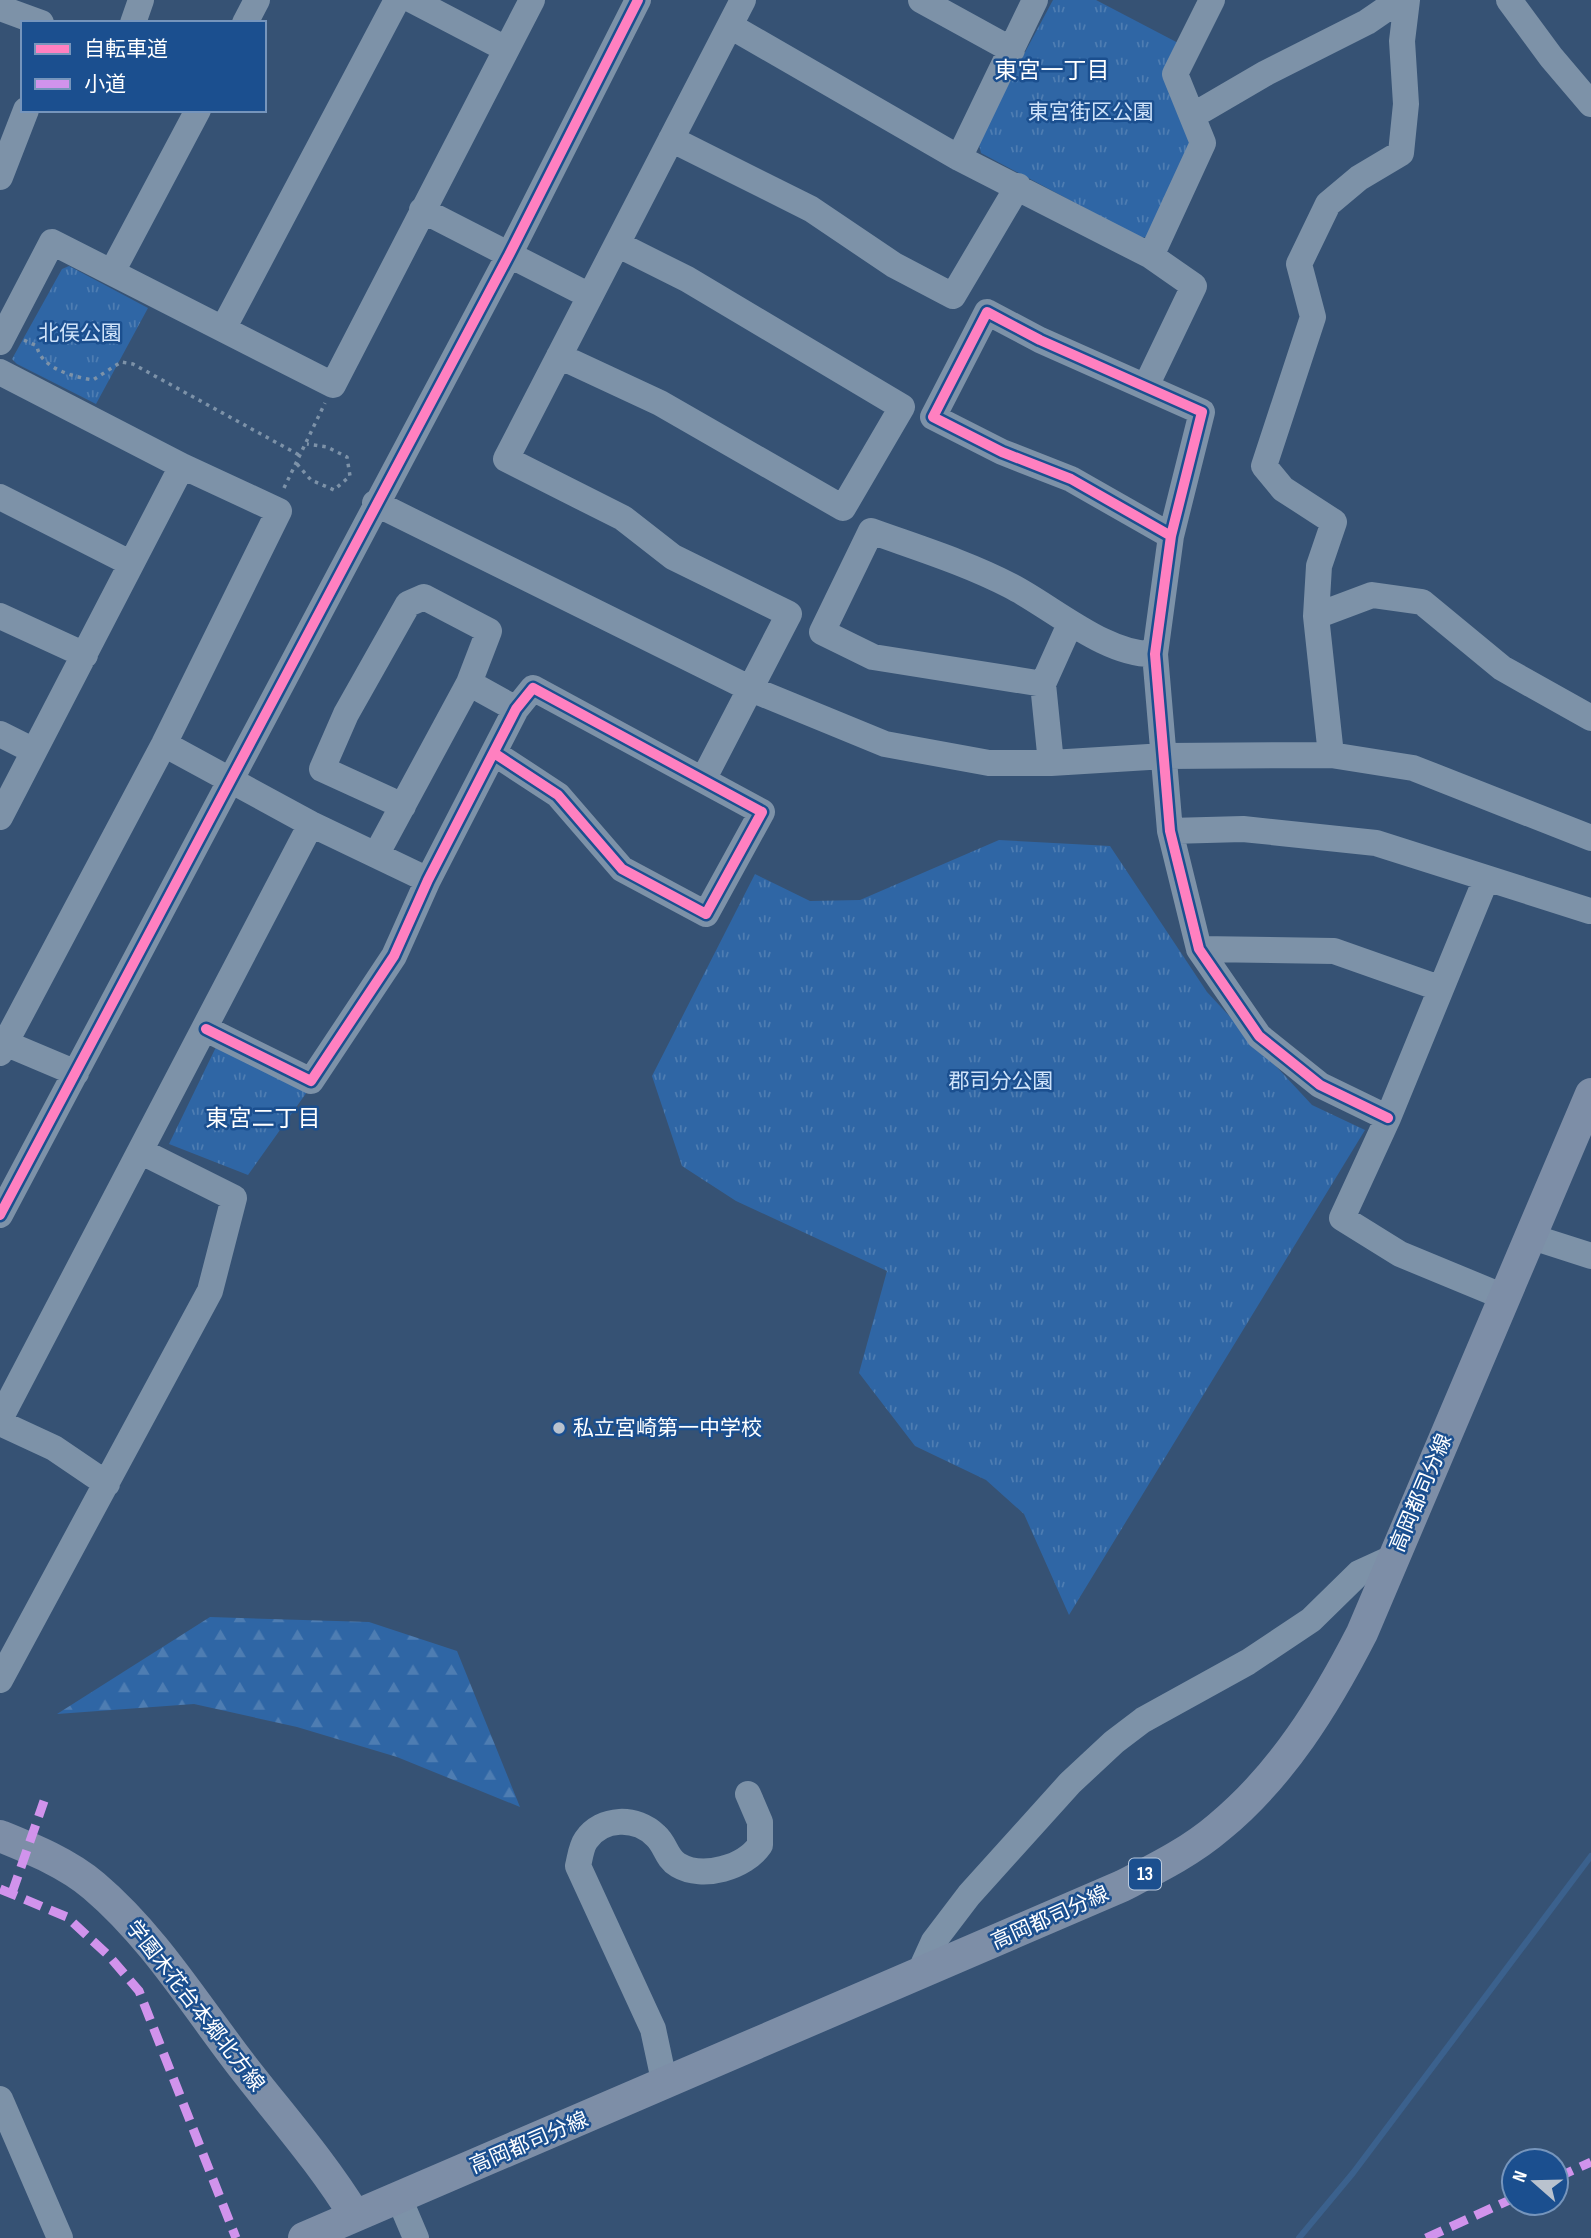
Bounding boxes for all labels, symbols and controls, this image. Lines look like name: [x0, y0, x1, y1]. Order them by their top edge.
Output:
legend: [21, 21, 266, 112]
text: 自転車道: [84, 37, 168, 62]
district label: 東宮一丁目: [995, 57, 1110, 85]
text: 小道: [84, 72, 126, 97]
park label: 東宮街区公園: [1028, 100, 1154, 125]
park label: 北俣公園: [38, 321, 122, 346]
park label: 郡司分公園: [949, 1069, 1054, 1094]
district label: 東宮二丁目: [206, 1105, 321, 1133]
place label: 私立宮崎第一中学校: [573, 1416, 762, 1441]
marker: 私立宮崎第一中学校: [551, 1420, 567, 1436]
street label: 高岡都司分線: [1385, 1430, 1457, 1556]
road number: 13: [1129, 1858, 1161, 1890]
street label: 高岡都司分線: [987, 1881, 1113, 1955]
street label: 学園木花台本郷北方線: [121, 1916, 269, 2096]
street label: 高岡都司分線: [466, 2107, 592, 2179]
north arrow: [1500, 2147, 1570, 2217]
text: N: [1508, 2168, 1533, 2185]

